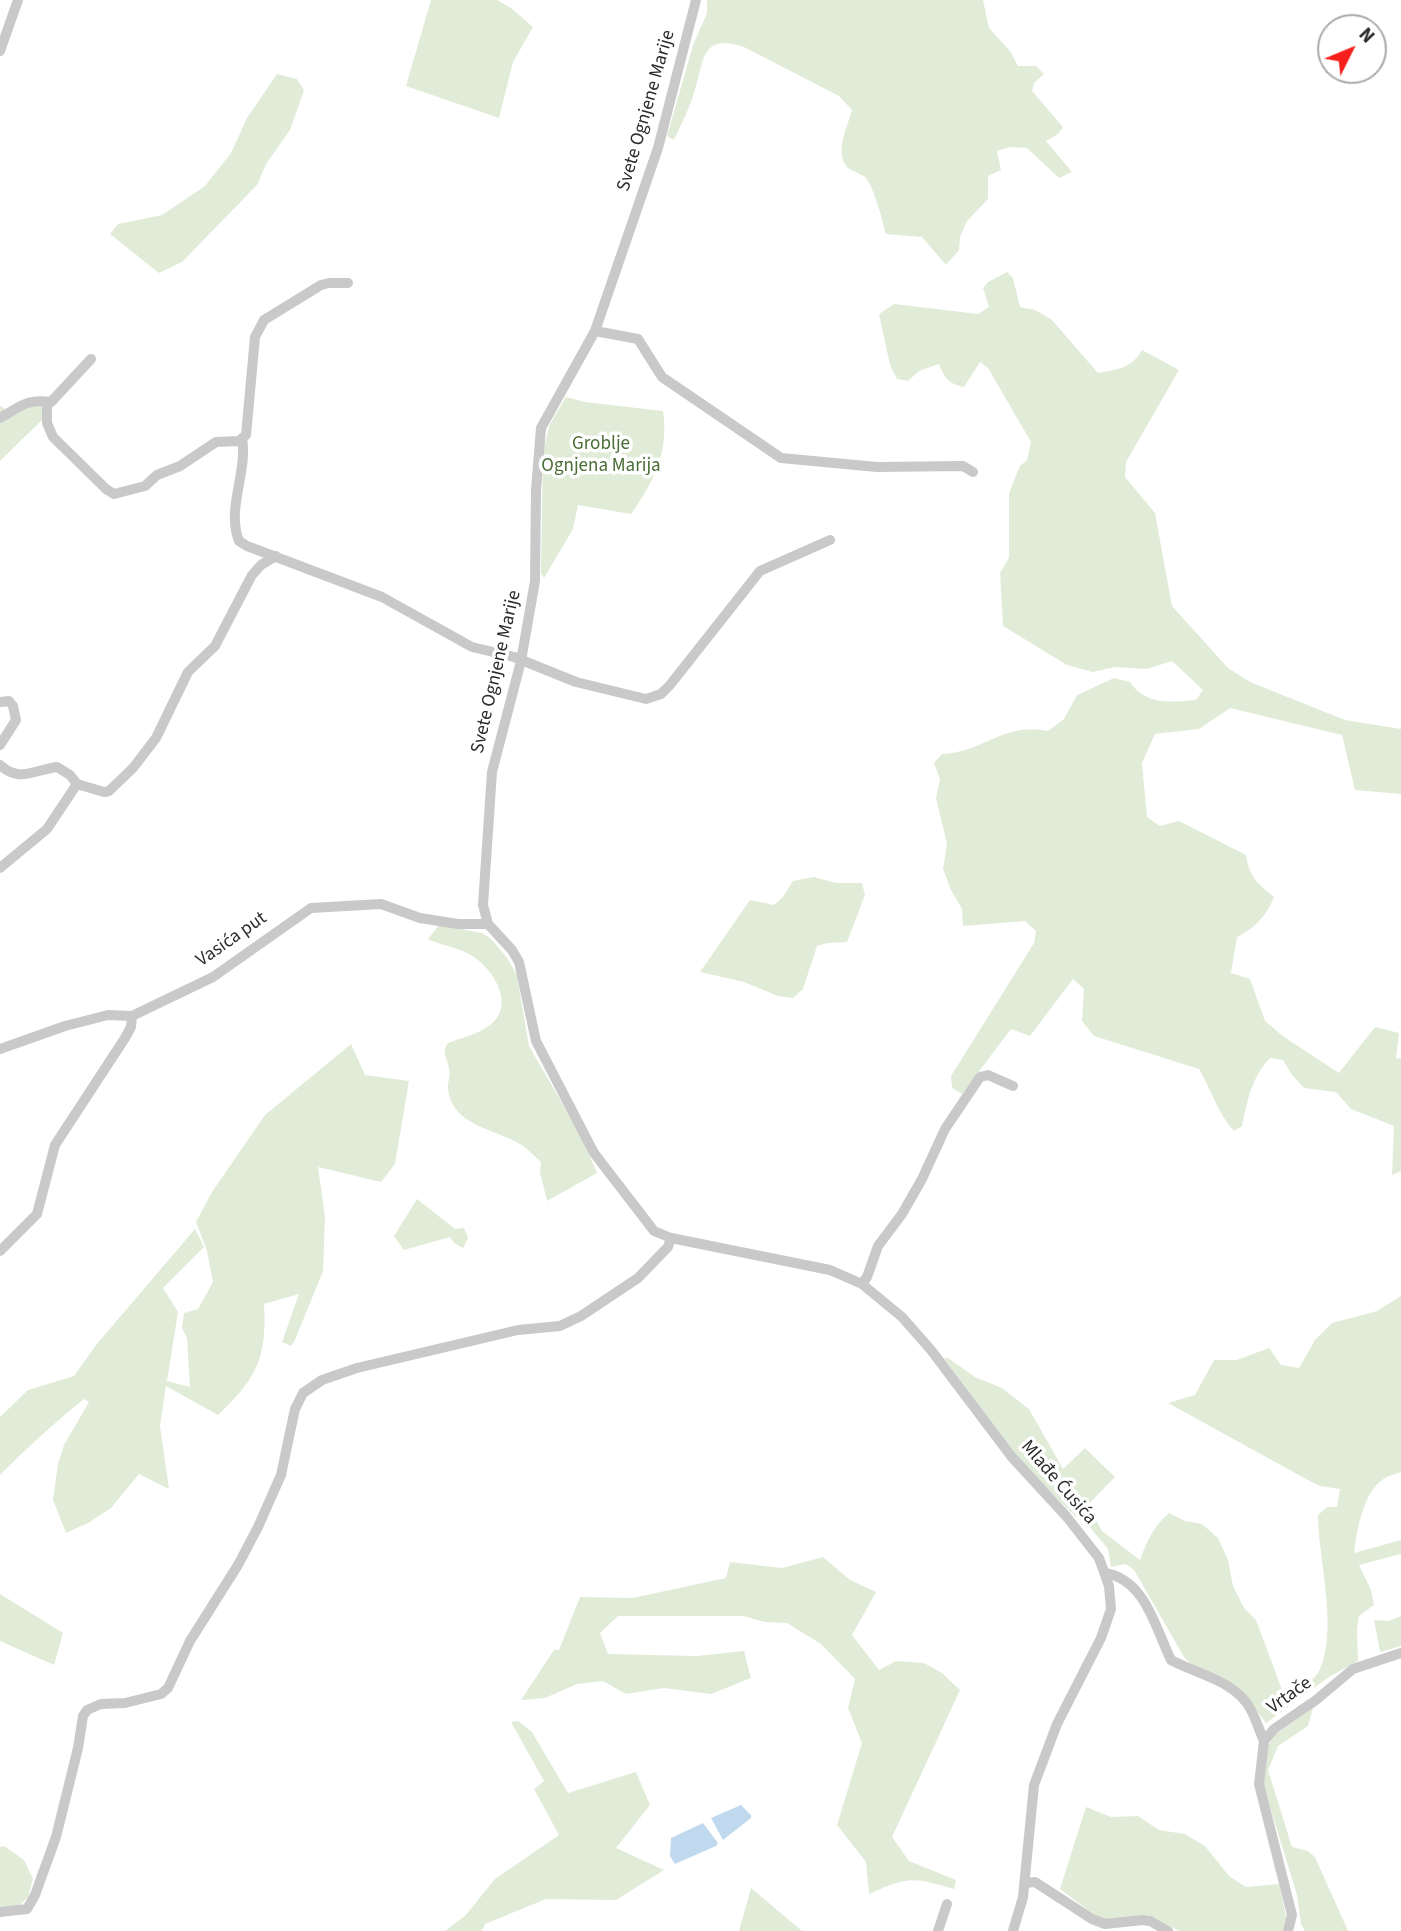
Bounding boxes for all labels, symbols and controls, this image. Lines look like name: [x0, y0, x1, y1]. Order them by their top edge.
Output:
north arrow: [1317, 14, 1387, 84]
text: N: [1352, 22, 1380, 50]
street label: Svete Ognjene Marije: [613, 28, 681, 194]
park label: Groblje Ognjena Marija: [541, 434, 661, 478]
street label: Svete Ognjene Marije: [467, 588, 527, 756]
street label: Vasića put: [192, 908, 272, 972]
street label: Mlađe Ćusića: [1015, 1436, 1101, 1530]
street label: Vrtače: [1263, 1672, 1317, 1720]

